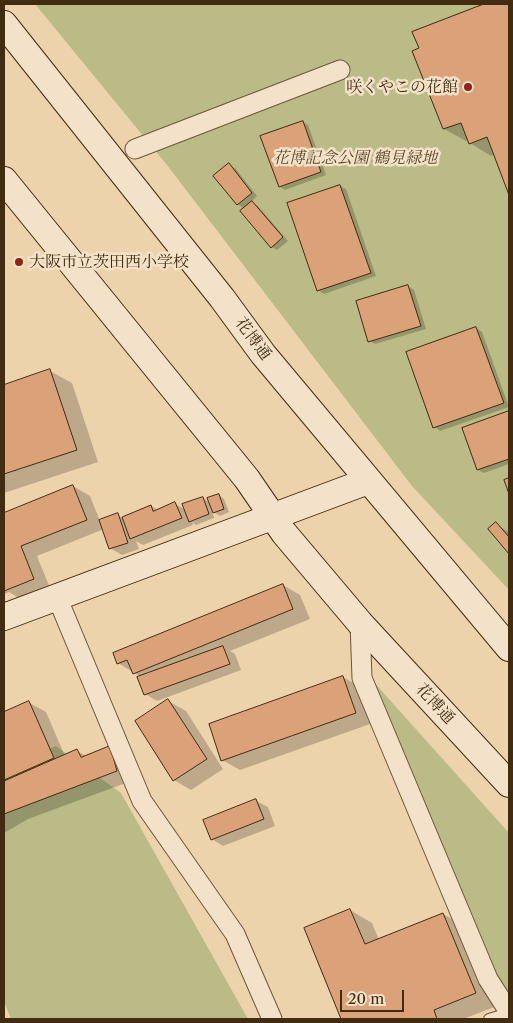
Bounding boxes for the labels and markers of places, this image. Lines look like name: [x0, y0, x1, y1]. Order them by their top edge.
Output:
place label: 咲くやこの花館: [346, 77, 458, 97]
marker: 咲くやこの花館: [462, 81, 474, 93]
place label: 大阪市立茨田西小学校: [29, 252, 189, 272]
marker: 大阪市立茨田西小学校: [13, 256, 25, 268]

